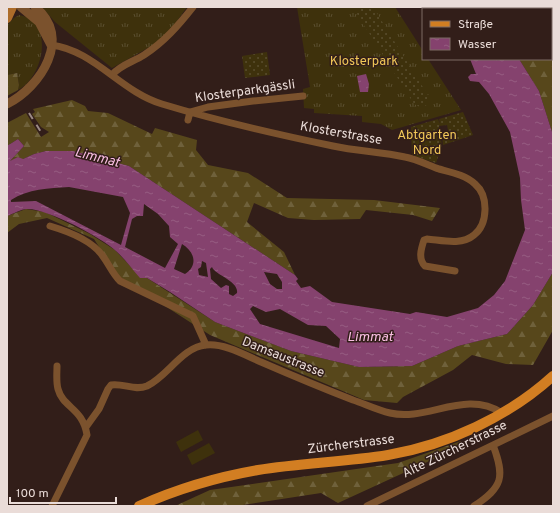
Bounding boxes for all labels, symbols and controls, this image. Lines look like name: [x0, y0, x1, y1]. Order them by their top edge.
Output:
legend: [422, 8, 552, 60]
text: Straße: [458, 17, 493, 33]
text: Wasser: [458, 37, 497, 53]
park label: Klosterpark: [330, 54, 398, 70]
street label: Klosterparkgässli: [194, 77, 296, 107]
street label: Klosterstrasse: [299, 119, 383, 149]
park label: Abtgarten Nord: [397, 128, 457, 159]
water label: Limmat: [73, 144, 122, 172]
water label: Limmat: [347, 329, 394, 346]
street label: Damsaustrasse: [239, 334, 327, 382]
street label: Alte Zürcherstrasse: [400, 418, 510, 482]
street label: Zürcherstrasse: [307, 432, 395, 458]
scale bar: [10, 479, 116, 505]
text: 100 m: [16, 486, 49, 502]

